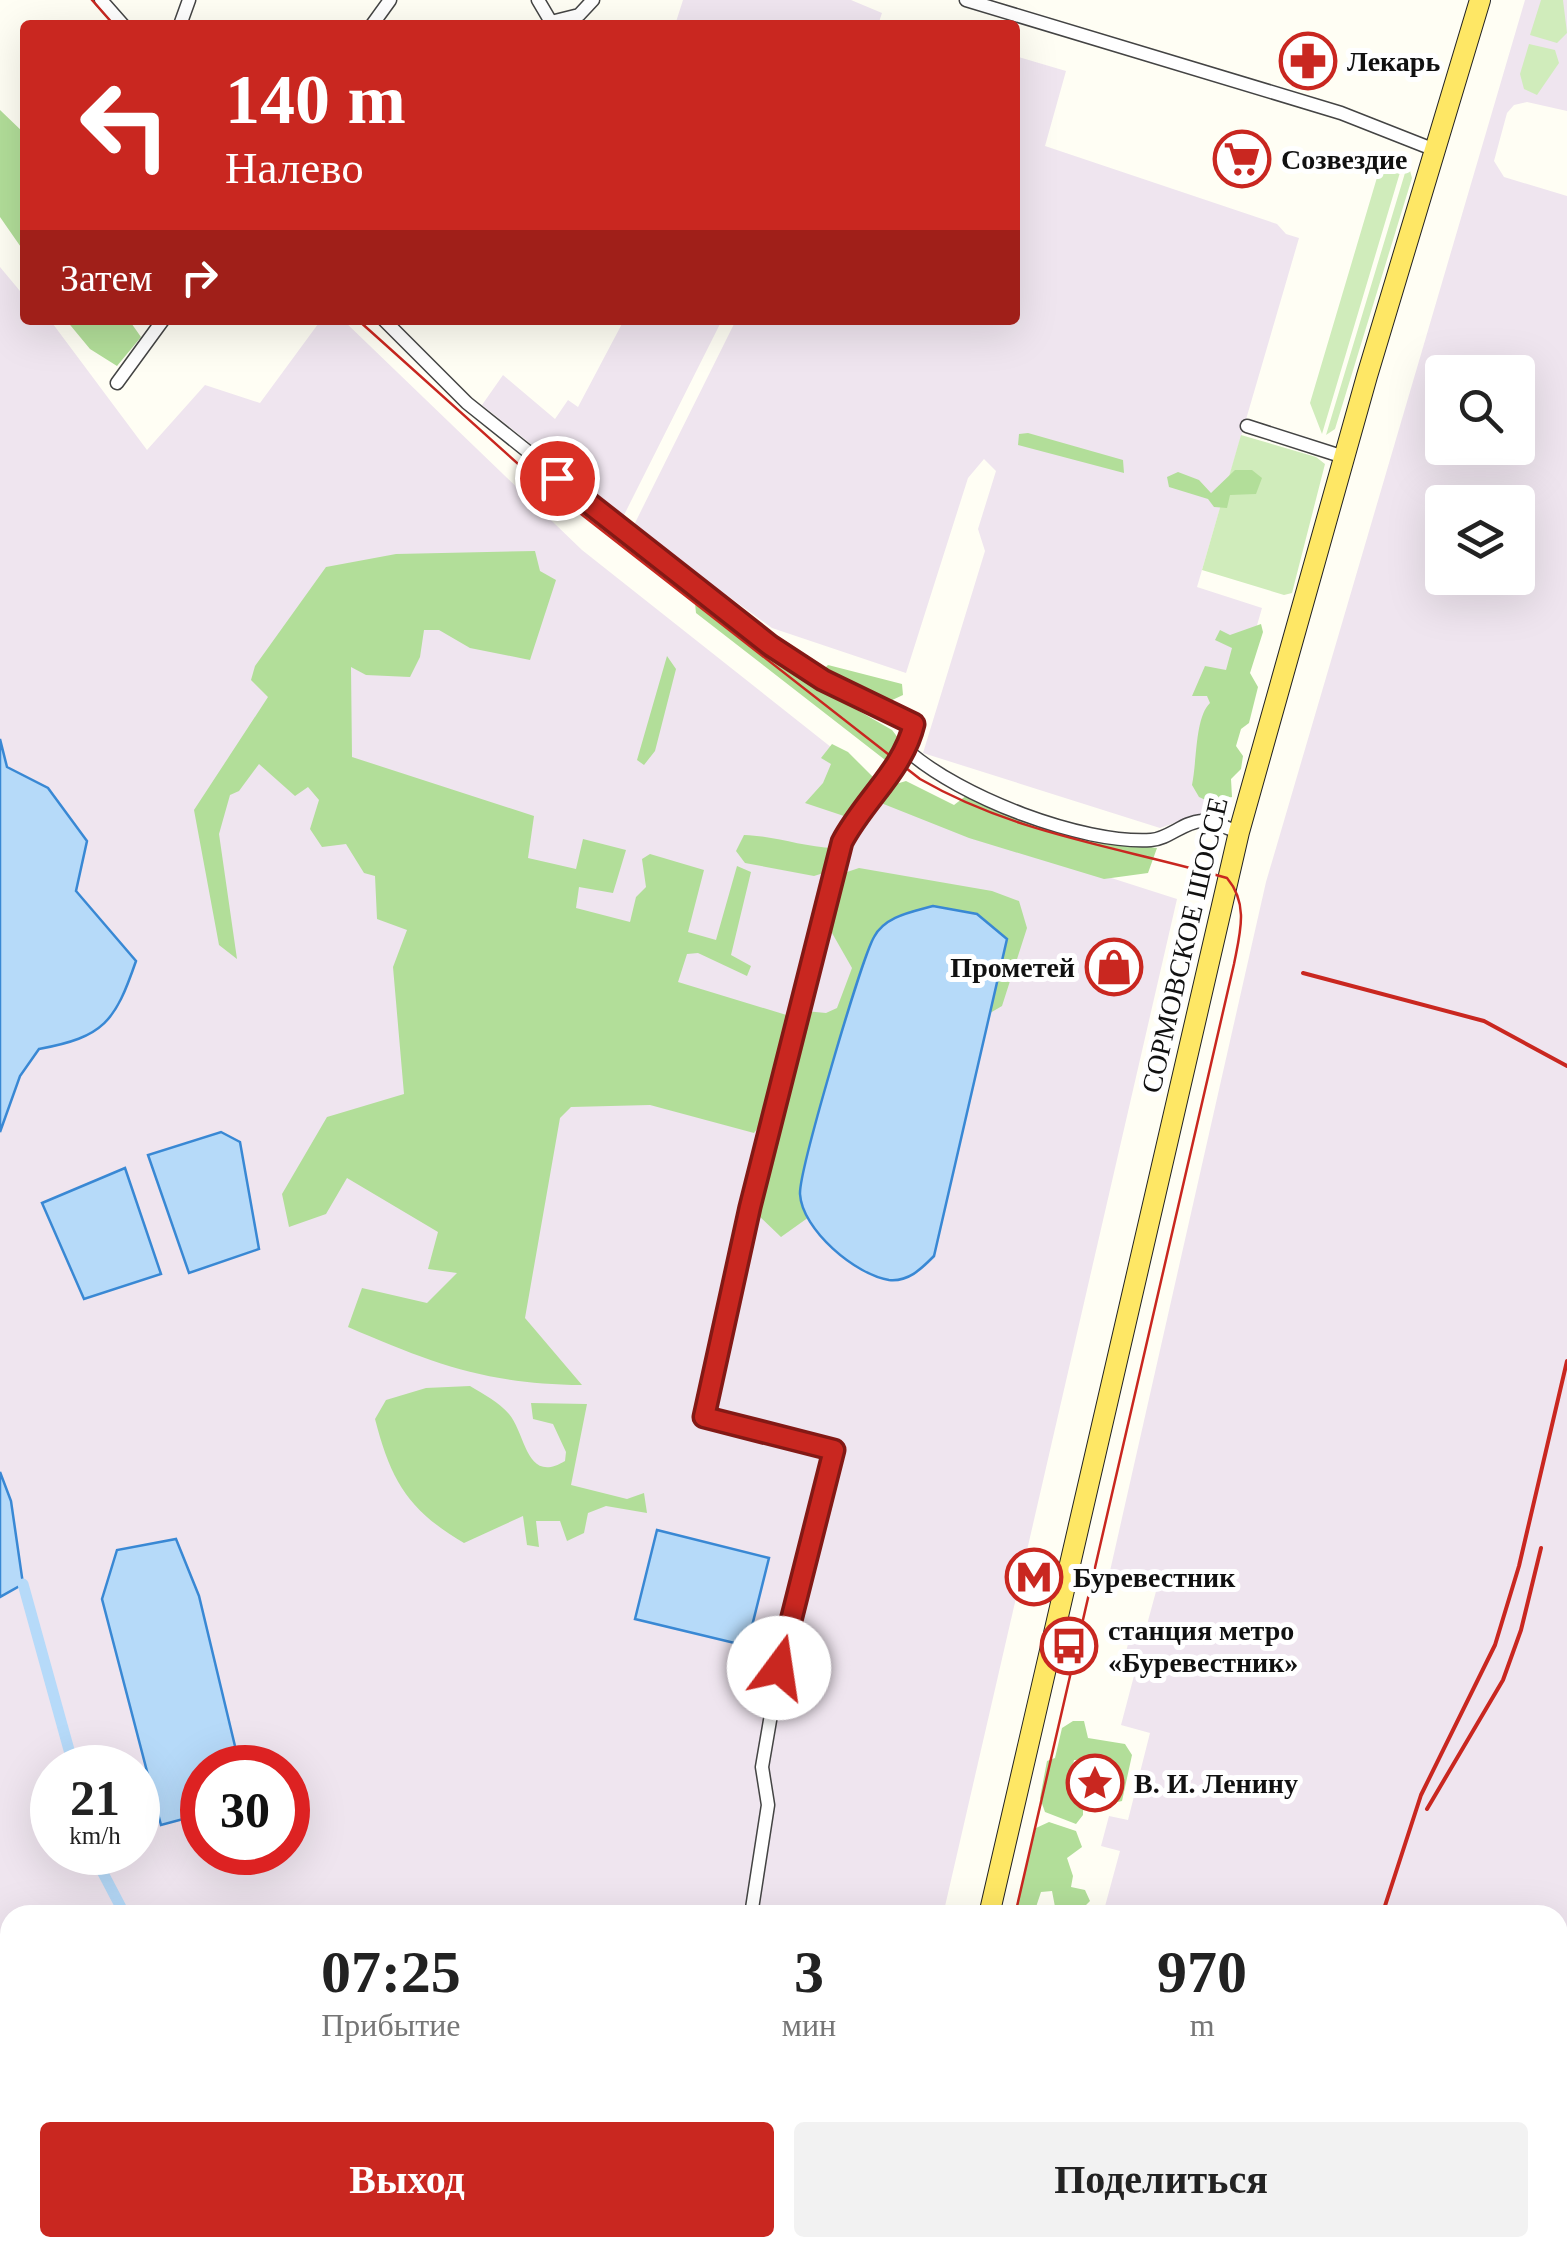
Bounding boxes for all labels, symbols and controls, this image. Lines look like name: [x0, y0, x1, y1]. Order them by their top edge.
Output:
pharmacy icon: Лекарь: [1278, 31, 1338, 91]
place label: Лекарь: [1347, 46, 1440, 77]
icon: left: [60, 60, 190, 190]
text: 140 m: [225, 61, 406, 138]
supermarket icon: Созвездие: [1212, 129, 1272, 189]
text: Налево: [225, 143, 364, 193]
place label: Созвездие: [1281, 144, 1408, 175]
icon: right: [172, 250, 227, 305]
text: Затем: [60, 257, 152, 299]
map controls: [1425, 355, 1535, 595]
button: search: [1425, 355, 1535, 465]
pin: [515, 436, 600, 521]
icon: arrive: [530, 451, 585, 506]
button: layers: [1425, 485, 1535, 595]
street label: СОРМОВСКОЕ ШОССЕ: [1135, 794, 1234, 1096]
shop icon: Прометей: [1084, 937, 1144, 997]
place label: Прометей: [950, 952, 1075, 983]
metro station icon: Буревестник: [1004, 1547, 1064, 1607]
place label: Буревестник: [1073, 1562, 1236, 1593]
place label: станция метро «Буревестник»: [1108, 1615, 1298, 1678]
position arrow: [727, 1616, 831, 1720]
bus stop icon: станция метро «Буревестник»: [1039, 1616, 1099, 1676]
speed limit sign: 30: [180, 1745, 310, 1875]
place icon: В. И. Ленину: [1065, 1753, 1125, 1813]
place label: В. И. Ленину: [1134, 1768, 1298, 1799]
text: 21: [70, 1770, 120, 1826]
text: km/h: [69, 1822, 121, 1849]
text: 07:25: [321, 1939, 461, 2005]
text: 3: [794, 1939, 824, 2005]
text: 970: [1157, 1939, 1247, 2005]
text: Прибытие: [321, 2007, 461, 2043]
text: мин: [782, 2007, 836, 2043]
text: m: [1190, 2007, 1215, 2043]
button: Выход: [40, 2122, 774, 2237]
button: Поделиться: [794, 2122, 1528, 2237]

